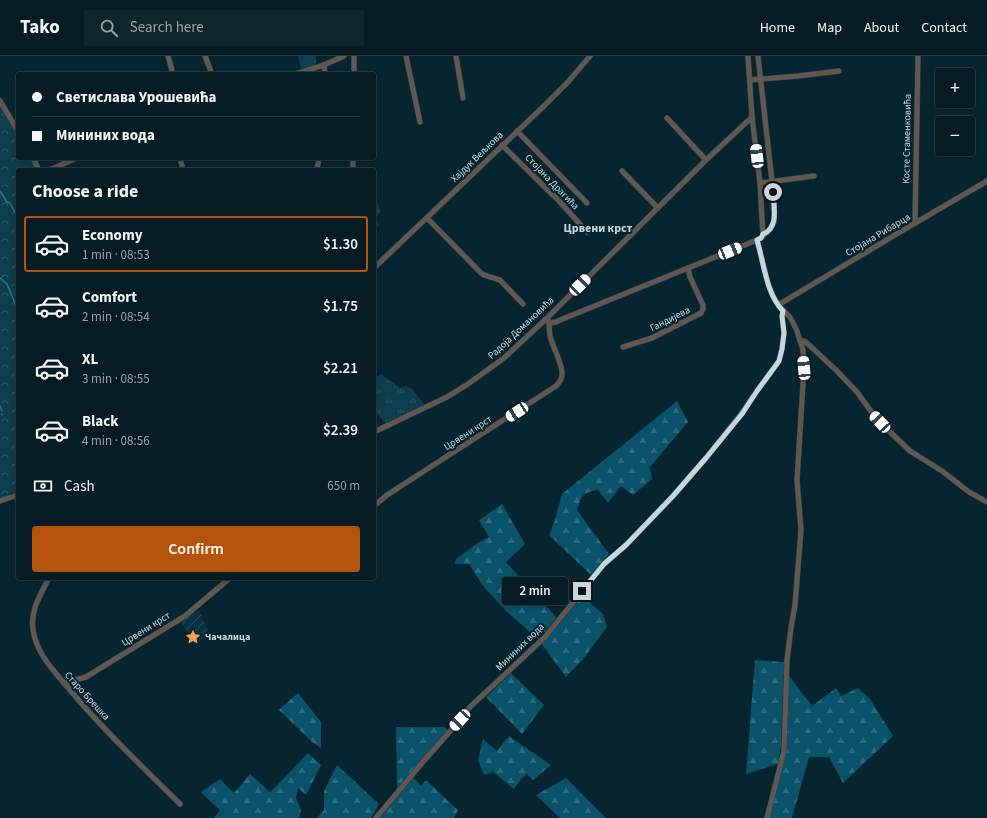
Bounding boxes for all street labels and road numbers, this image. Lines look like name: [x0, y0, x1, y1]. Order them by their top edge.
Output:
street label: Косте Стаменковића: [899, 94, 915, 184]
street label: Хајдук Вељкова: [448, 128, 506, 186]
street label: Стојана Драгића: [522, 151, 582, 213]
street label: Стојана Рибарца: [843, 210, 913, 260]
street label: Радоја Домановића: [485, 294, 557, 362]
street label: Гандијева: [648, 303, 692, 335]
street label: Црвени крст: [441, 412, 495, 454]
street label: Црвени крст: [119, 608, 173, 650]
street label: Мининих вода: [493, 620, 547, 674]
street label: Старо Брешка: [61, 668, 113, 724]

